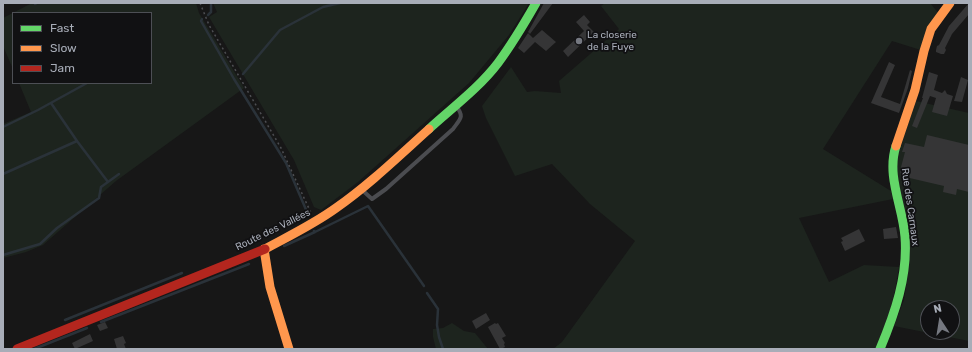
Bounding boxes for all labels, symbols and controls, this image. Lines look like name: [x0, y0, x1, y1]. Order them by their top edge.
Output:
legend: [12, 12, 152, 84]
text: Fast: [50, 21, 74, 35]
place label: La closerie de la Fuye: [587, 29, 637, 52]
marker: La closerie de la Fuye: [574, 36, 584, 46]
text: Slow: [50, 41, 77, 55]
text: Jam: [50, 61, 75, 75]
street label: Rue des Carnaux: [899, 167, 921, 247]
street label: Route des Vallées: [234, 207, 312, 253]
north arrow: [920, 300, 960, 340]
text: N: [932, 302, 943, 316]

